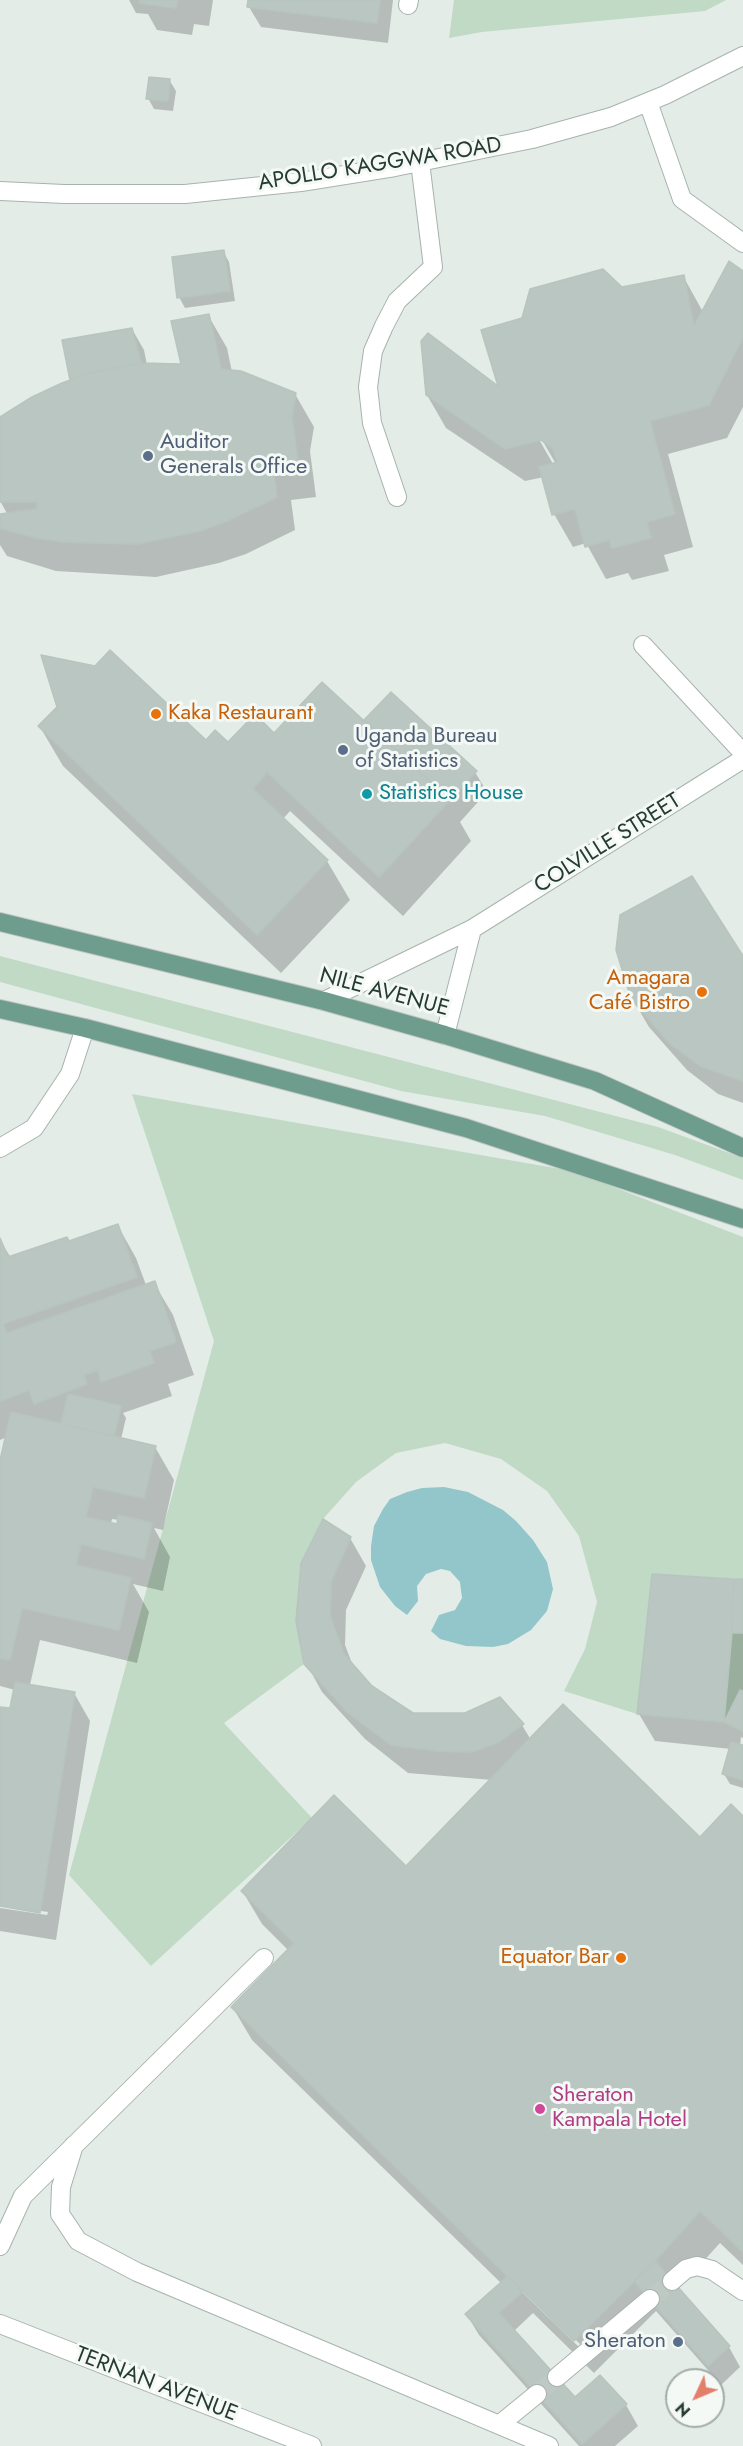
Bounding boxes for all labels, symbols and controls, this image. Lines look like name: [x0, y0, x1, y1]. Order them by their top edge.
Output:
street label: APOLLO KAGGWA ROAD: [256, 133, 504, 197]
place label: Auditor Generals Office: [160, 430, 307, 482]
marker: Auditor Generals Office: [141, 449, 155, 463]
place label: Kaka Restaurant: [168, 701, 313, 727]
marker: Kaka Restaurant: [149, 707, 163, 721]
place label: Uganda Bureau of Statistics: [355, 724, 498, 776]
marker: Uganda Bureau of Statistics: [336, 743, 350, 757]
place label: Statistics House: [379, 781, 523, 807]
marker: Statistics House: [360, 787, 374, 801]
street label: COLVILLE STREET: [530, 788, 686, 900]
street label: NILE AVENUE: [316, 963, 452, 1023]
place label: Amagara Café Bistro: [589, 966, 690, 1017]
marker: Amagara Café Bistro: [695, 985, 709, 999]
place label: Equator Bar: [500, 1945, 609, 1971]
marker: Equator Bar: [614, 1951, 628, 1965]
place label: Sheraton Kampala Hotel: [552, 2083, 687, 2134]
marker: Sheraton Kampala Hotel: [533, 2102, 547, 2116]
place label: Sheraton: [584, 2329, 666, 2355]
marker: Sheraton: [671, 2335, 685, 2349]
street label: TERNAN AVENUE: [71, 2342, 241, 2428]
north arrow: [665, 2368, 725, 2428]
text: N: [670, 2397, 696, 2422]

